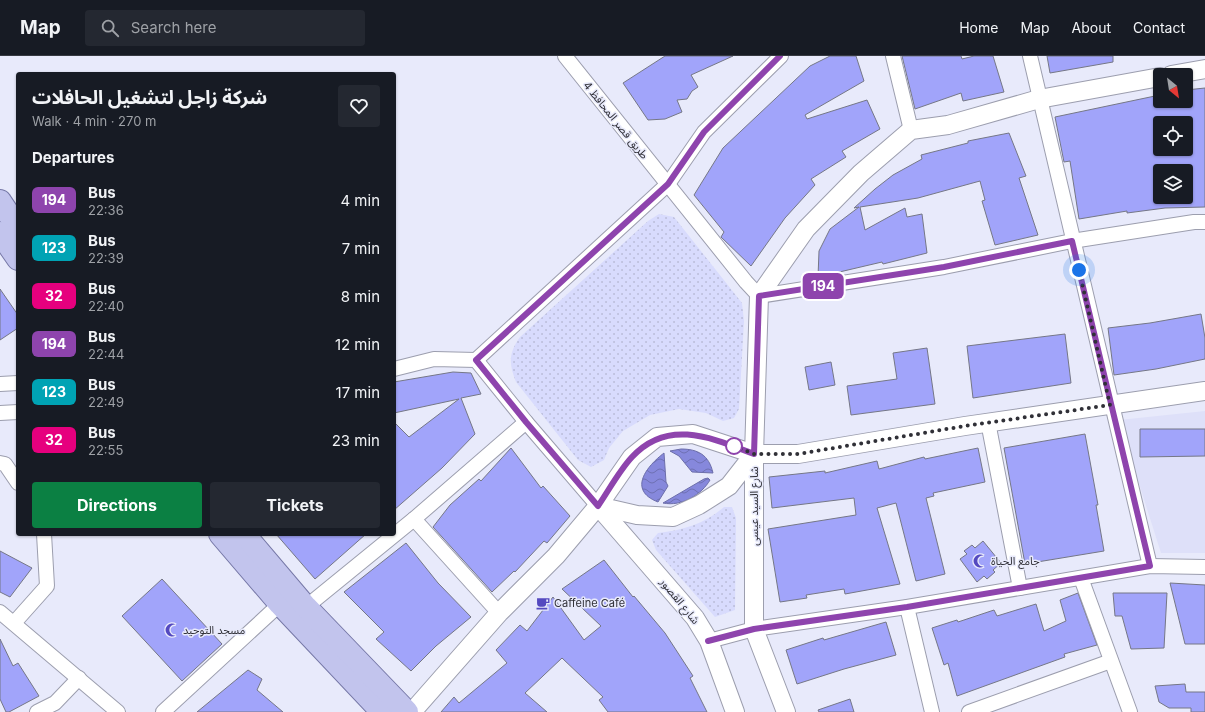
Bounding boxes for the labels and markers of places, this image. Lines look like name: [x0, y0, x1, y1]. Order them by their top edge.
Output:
unlabelled marker: [725, 437, 743, 455]
mosque icon: جامع الحياة: [972, 553, 988, 569]
place label: جامع الحياة: [991, 554, 1040, 569]
cafe icon: Caffeine Café: [535, 595, 551, 611]
place label: Caffeine Café: [554, 596, 625, 610]
mosque icon: مسجد التوحيد: [164, 622, 180, 638]
place label: مسجد التوحيد: [183, 623, 246, 637]

